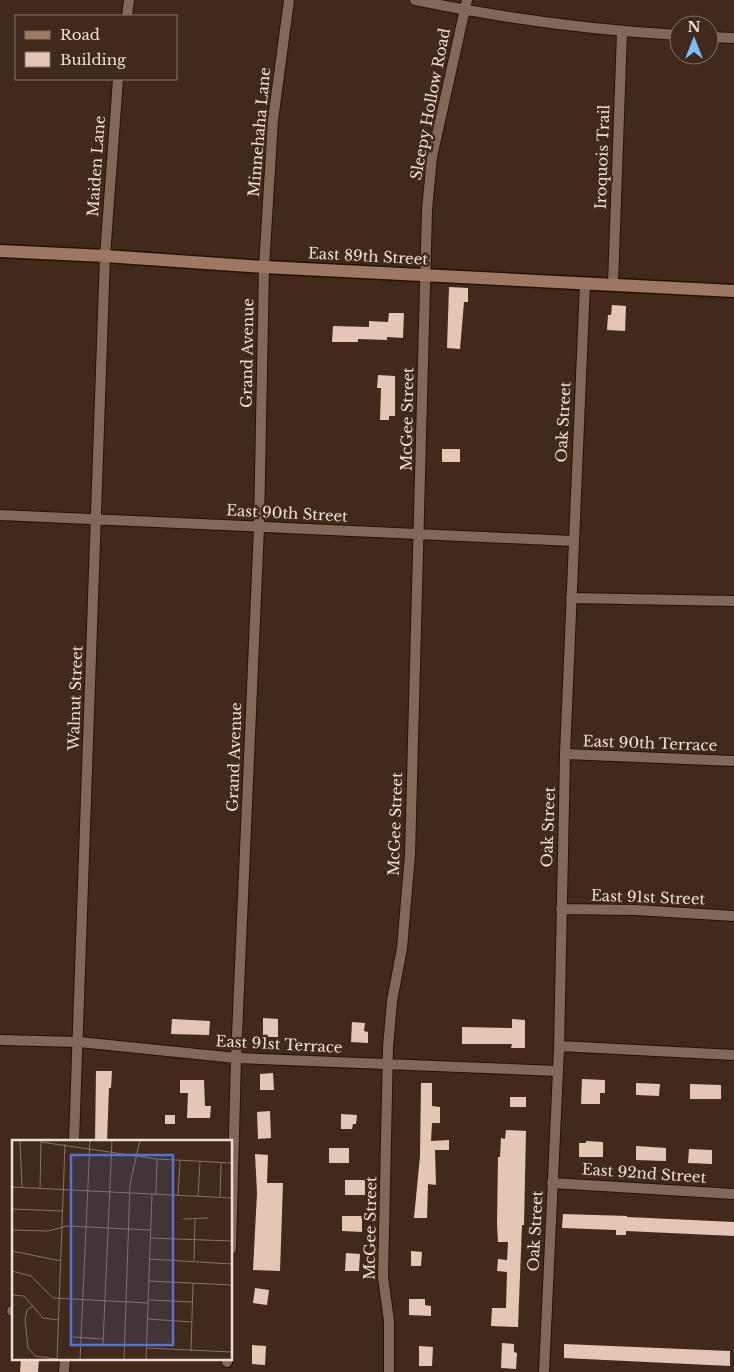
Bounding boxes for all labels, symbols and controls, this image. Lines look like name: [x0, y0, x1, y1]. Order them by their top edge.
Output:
legend: [15, 15, 178, 80]
north arrow: [669, 15, 719, 65]
text: N: [687, 18, 701, 36]
text: Road: [60, 25, 100, 44]
street label: Sleepy Hollow Road: [406, 26, 454, 182]
text: Building: [60, 50, 127, 69]
street label: Minnehaha Lane: [244, 66, 274, 198]
street label: Iroquois Trail: [591, 104, 613, 210]
street label: Maiden Lane: [83, 115, 109, 217]
street label: East 89th Street: [308, 243, 429, 269]
street label: Grand Avenue: [237, 298, 257, 408]
street label: McGee Street: [397, 367, 417, 471]
street label: Oak Street: [551, 381, 575, 463]
street label: East 90th Street: [226, 500, 349, 526]
street label: Walnut Street: [64, 645, 86, 752]
street label: Grand Avenue: [223, 702, 245, 812]
street label: East 90th Terrace: [582, 731, 718, 755]
street label: McGee Street: [384, 772, 406, 876]
street label: Oak Street: [537, 786, 559, 868]
street label: East 91st Street: [591, 886, 706, 908]
street label: East 91st Terrace: [215, 1031, 343, 1057]
inset map: [12, 1140, 232, 1360]
street label: East 92nd Street: [581, 1159, 707, 1187]
street label: McGee Street: [360, 1176, 380, 1280]
street label: Oak Street: [523, 1190, 547, 1272]

